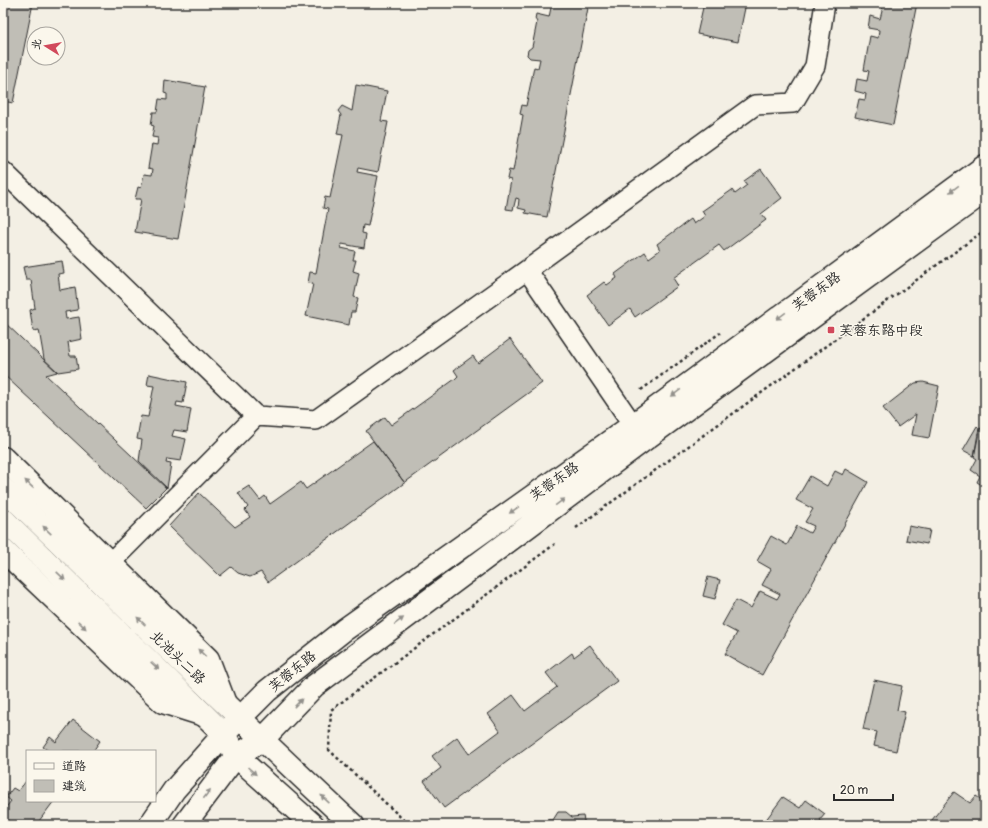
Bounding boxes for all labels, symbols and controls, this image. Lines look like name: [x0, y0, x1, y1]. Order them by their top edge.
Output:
north arrow: [26, 26, 66, 66]
text: 北: [29, 38, 44, 51]
one-way arrow: [948, 185, 959, 193]
street label: 芙蓉东路: [789, 268, 844, 315]
one-way arrow: [776, 312, 787, 320]
place label: 芙蓉东路中段: [839, 322, 923, 339]
marker: 芙蓉东路中段: [826, 325, 836, 335]
one-way arrow: [671, 389, 682, 397]
street label: 芙蓉东路: [526, 458, 582, 504]
one-way arrow: [24, 479, 34, 488]
one-way arrow: [554, 498, 565, 506]
one-way arrow: [509, 506, 519, 514]
one-way arrow: [42, 525, 52, 535]
one-way arrow: [56, 571, 66, 581]
one-way arrow: [136, 616, 146, 626]
one-way arrow: [393, 617, 404, 625]
one-way arrow: [77, 620, 87, 630]
street label: 北池头二路: [147, 627, 209, 688]
street label: 芙蓉东路: [265, 647, 319, 696]
one-way arrow: [197, 648, 207, 658]
one-way arrow: [150, 661, 160, 671]
one-way arrow: [293, 697, 302, 708]
legend: [26, 750, 156, 802]
text: 道路: [62, 759, 86, 774]
one-way arrow: [247, 766, 257, 775]
scale bar: [834, 776, 893, 802]
text: 建筑: [62, 779, 86, 794]
text: 20 m: [840, 783, 869, 798]
one-way arrow: [203, 788, 211, 799]
one-way arrow: [319, 794, 330, 803]

